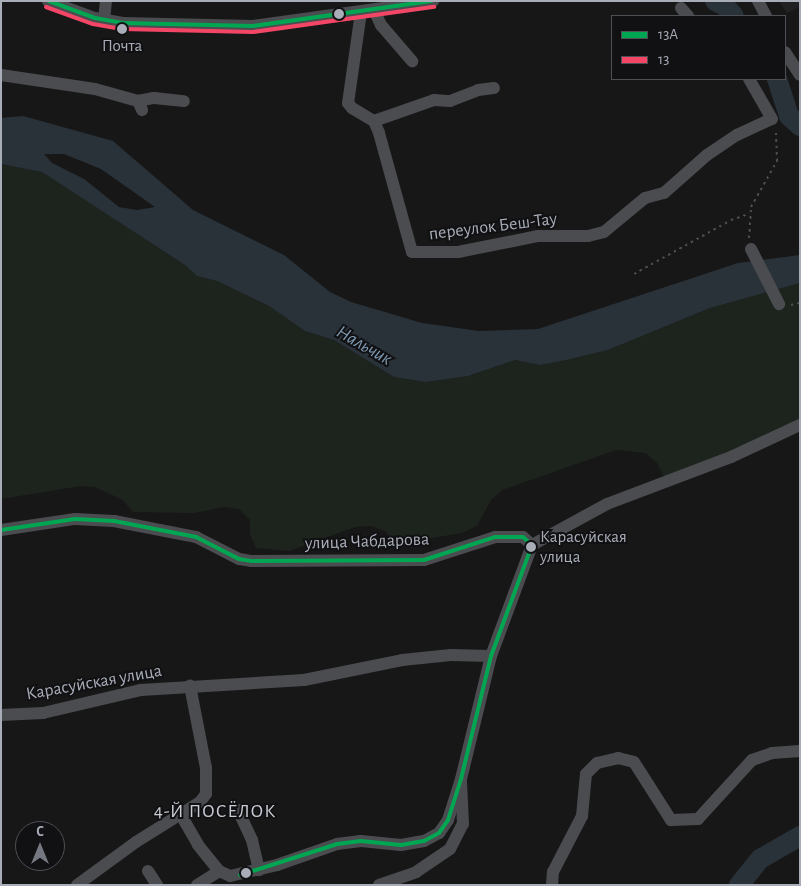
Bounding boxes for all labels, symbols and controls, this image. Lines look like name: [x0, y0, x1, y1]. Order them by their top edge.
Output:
unlabelled marker: [334, 9, 344, 19]
legend: [611, 15, 786, 80]
marker: Почта: [117, 24, 127, 34]
text: 13А: [658, 27, 678, 42]
place label: Почта: [102, 36, 142, 56]
text: 13: [658, 52, 669, 67]
street label: переулок Беш-Тау: [428, 208, 558, 246]
water label: Нальчик: [332, 321, 396, 371]
place label: Карасуйская улица: [540, 527, 627, 567]
street label: улица Чабдарова: [304, 529, 430, 555]
marker: Карасуйская улица: [526, 542, 536, 552]
street label: Карасуйская улица: [24, 660, 164, 706]
district label: 4-Й ПОСЁЛОК: [152, 801, 278, 823]
north arrow: [15, 821, 65, 871]
text: С: [36, 825, 44, 839]
unlabelled marker: [241, 868, 251, 878]

